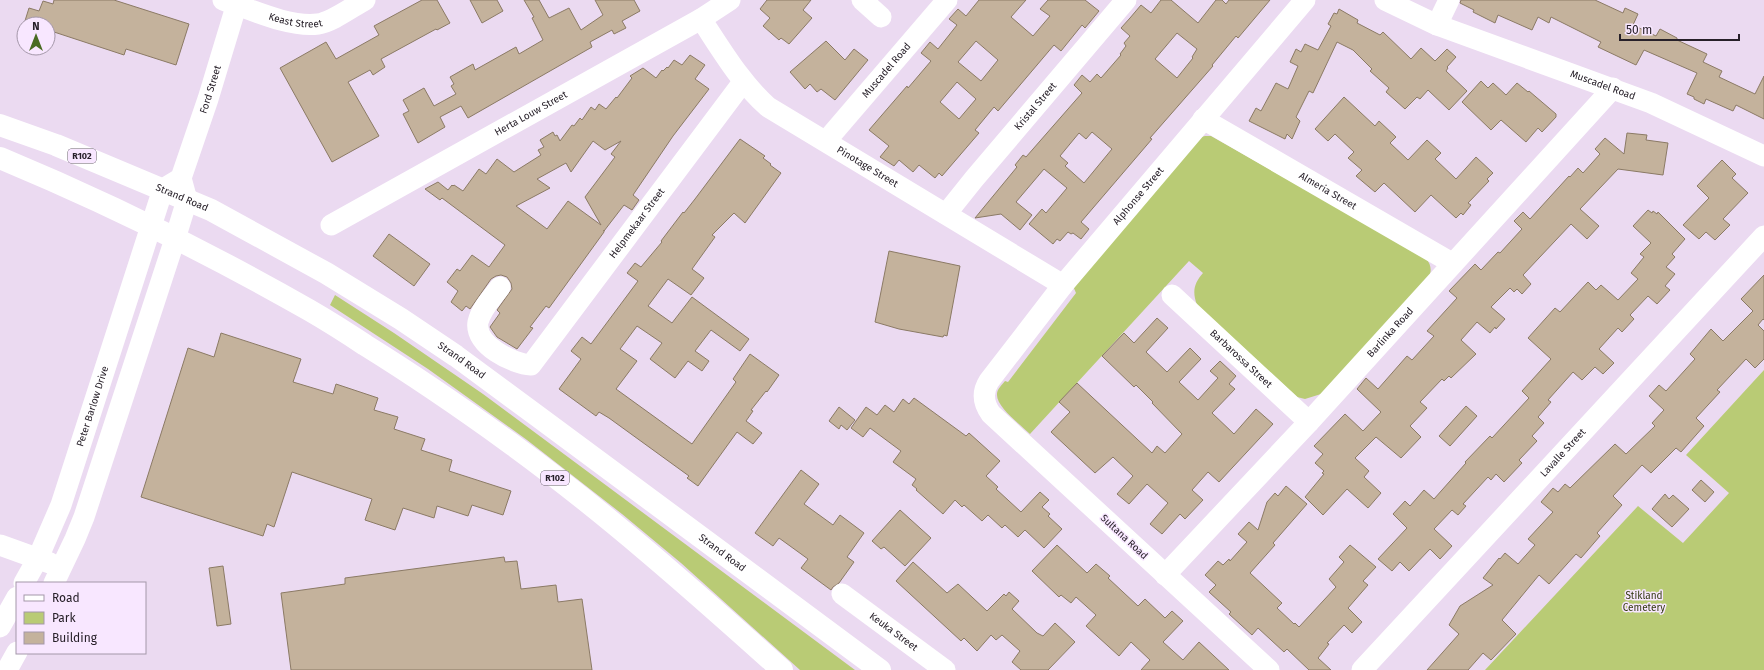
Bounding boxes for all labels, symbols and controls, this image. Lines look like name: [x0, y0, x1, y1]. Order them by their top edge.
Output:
street label: Keast Street: [267, 11, 324, 31]
north arrow: [16, 16, 56, 56]
scale bar: [1620, 16, 1739, 42]
text: N: [32, 20, 40, 33]
text: 50 m: [1626, 23, 1652, 37]
street label: Muscadel Road: [860, 40, 913, 100]
street label: Ford Street: [197, 64, 224, 115]
street label: Muscadel Road: [1568, 68, 1637, 103]
street label: Kristal Street: [1012, 80, 1059, 133]
street label: Herta Louw Street: [493, 88, 570, 139]
street label: Pinotage Street: [834, 144, 901, 190]
road number: R102: [68, 149, 96, 163]
street label: Alphonse Street: [1111, 164, 1167, 228]
street label: Almeria Street: [1297, 170, 1359, 213]
street label: Strand Road: [154, 182, 210, 214]
street label: Helpmekaar Street: [607, 186, 668, 261]
street label: Barlinka Road: [1365, 305, 1416, 360]
street label: Barbarossa Street: [1207, 327, 1275, 391]
street label: Strand Road: [435, 339, 488, 382]
street label: Peter Barlow Drive: [74, 365, 111, 448]
street label: Lavalle Street: [1538, 426, 1589, 479]
road number: R102: [541, 471, 569, 485]
street label: Sultana Road: [1098, 512, 1150, 562]
street label: Strand Road: [696, 532, 748, 574]
legend: [16, 582, 146, 654]
park label: Stikland Cemetery: [1623, 590, 1665, 614]
text: Road: [52, 591, 80, 605]
street label: Keuka Street: [867, 610, 920, 654]
text: Park: [52, 611, 76, 625]
text: Building: [52, 631, 98, 645]

